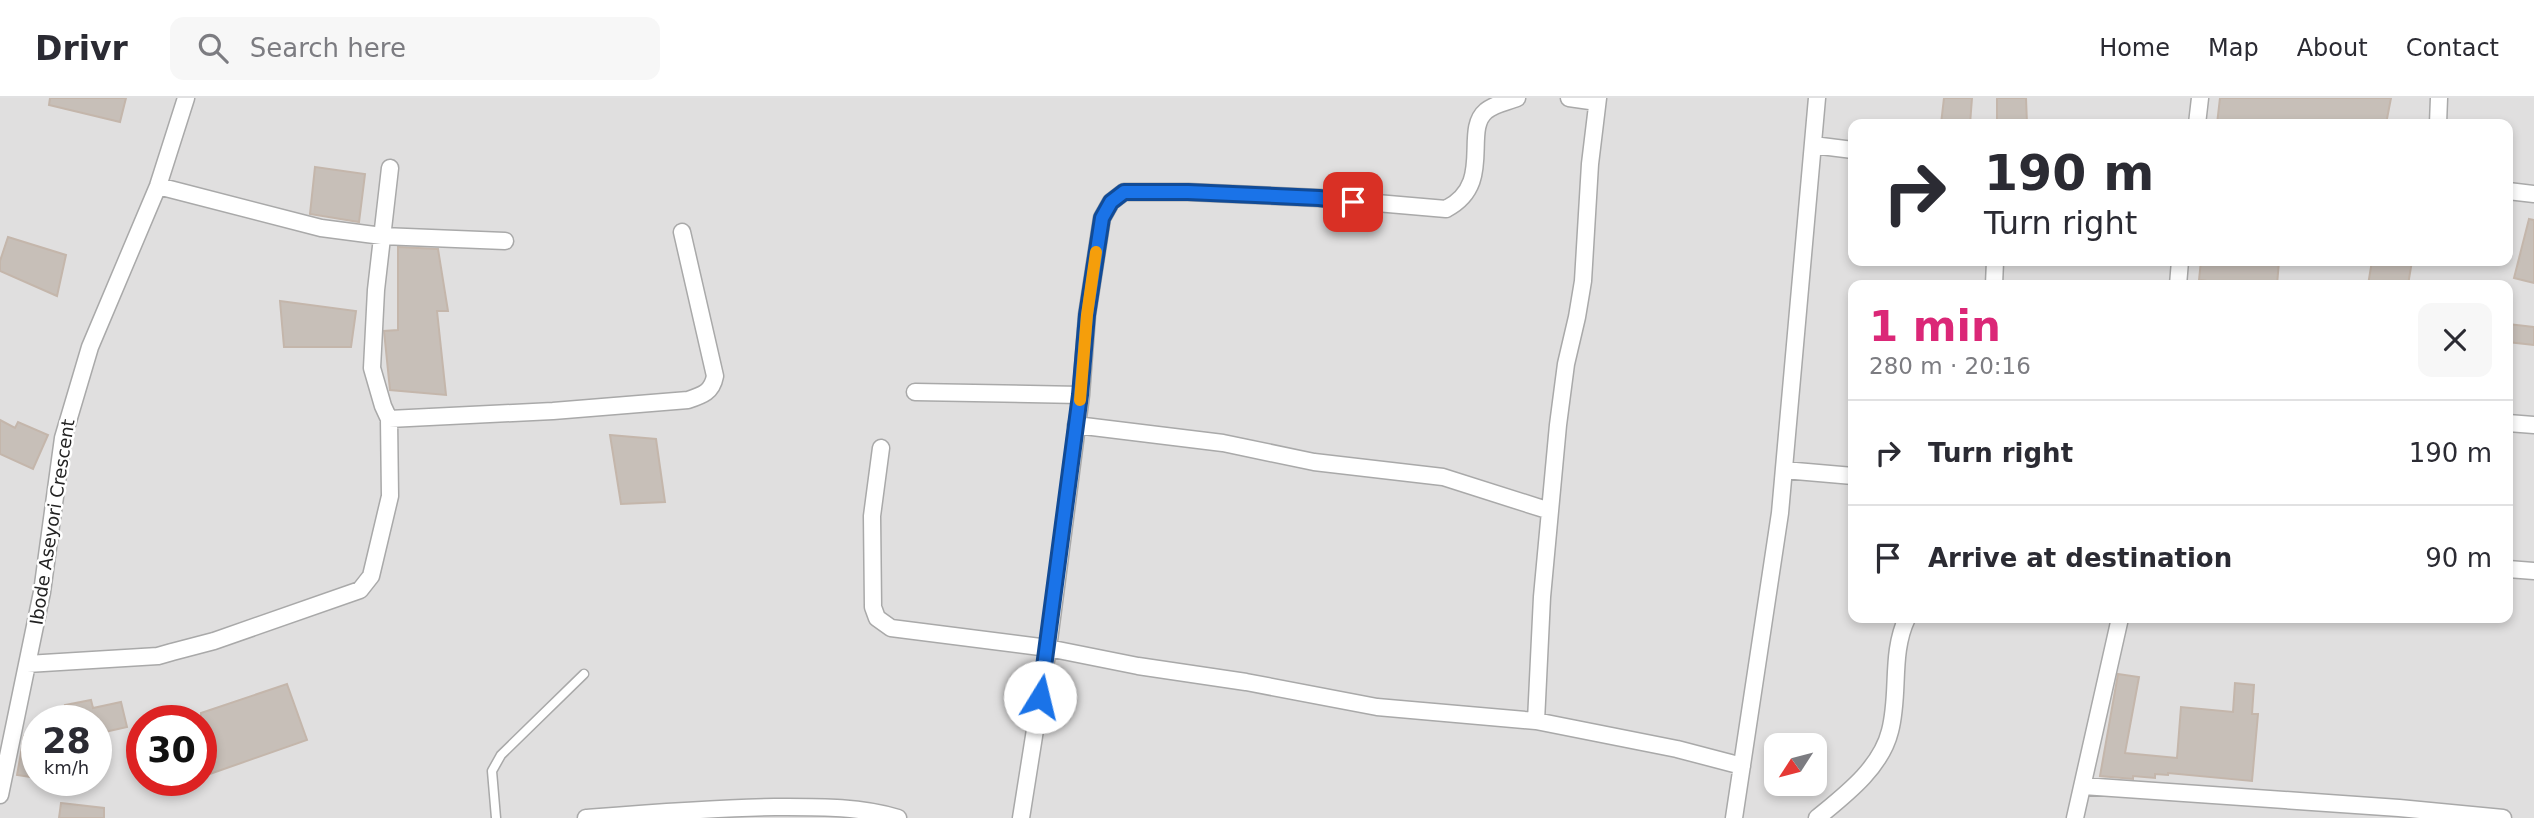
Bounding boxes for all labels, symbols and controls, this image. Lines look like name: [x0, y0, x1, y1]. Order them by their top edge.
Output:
search box: [170, 17, 660, 80]
text: Drivr: [35, 29, 128, 68]
icon: search: [194, 29, 232, 67]
text: Search here: [250, 33, 406, 63]
text: Home: [2099, 34, 2170, 62]
text: Map: [2208, 34, 2259, 62]
text: About: [2297, 34, 2368, 62]
text: Contact: [2406, 34, 2499, 62]
text: 190 m: [1984, 145, 2154, 202]
icon: right: [1869, 147, 1960, 238]
pin: [1323, 172, 1383, 232]
icon: arrive: [1334, 183, 1372, 221]
text: Turn right: [1984, 204, 2137, 242]
text: 1 min: [1869, 302, 2001, 351]
button: close: [2418, 303, 2492, 377]
text: 280 m · 20:16: [1869, 353, 2031, 379]
street label: Ibode Aseyori Crescent: [25, 418, 79, 626]
icon: right: [1869, 434, 1907, 472]
text: Turn right: [1928, 438, 2073, 468]
text: 190 m: [2409, 438, 2492, 468]
icon: arrive: [1869, 539, 1907, 577]
text: Arrive at destination: [1928, 543, 2232, 573]
text: 90 m: [2425, 543, 2492, 573]
position arrow: [1003, 660, 1077, 734]
speed limit sign: 30: [126, 705, 217, 796]
text: 28: [42, 721, 91, 761]
north arrow: [1764, 733, 1827, 796]
map controls: [1764, 733, 1827, 796]
text: km/h: [44, 757, 89, 778]

